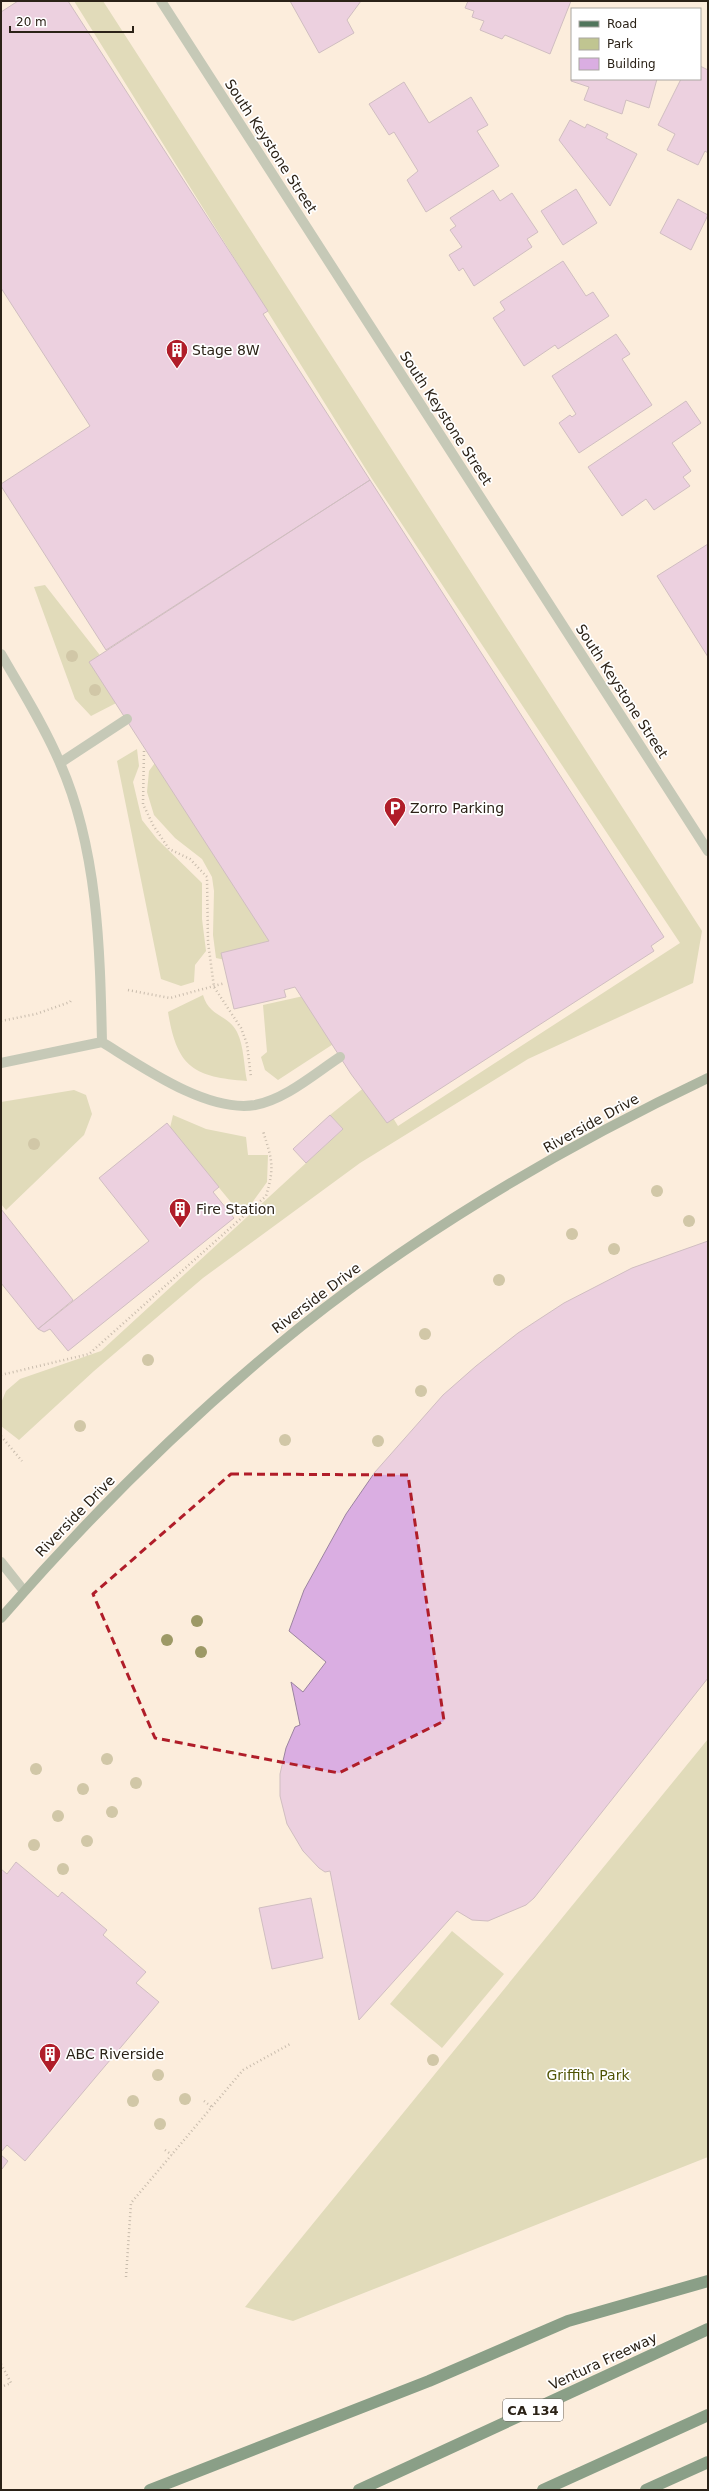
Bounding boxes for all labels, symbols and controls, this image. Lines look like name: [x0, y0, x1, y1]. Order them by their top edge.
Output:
scale bar: [10, 8, 133, 34]
legend: [571, 8, 701, 80]
text: 20 m: [16, 15, 47, 29]
text: Road: [607, 17, 637, 31]
text: Park: [607, 37, 633, 51]
text: Building: [607, 57, 656, 71]
street label: South Keystone Street: [222, 76, 321, 216]
building icon: Stage 8W: [164, 337, 190, 370]
place label: Stage 8W: [192, 342, 260, 358]
street label: South Keystone Street: [397, 348, 496, 488]
street label: South Keystone Street: [573, 621, 672, 761]
parking icon: Zorro Parking: [382, 795, 408, 828]
place label: Zorro Parking: [410, 800, 504, 816]
street label: Riverside Drive: [540, 1090, 642, 1156]
building icon: Fire Station: [167, 1196, 193, 1229]
place label: Fire Station: [196, 1201, 275, 1217]
street label: Riverside Drive: [269, 1259, 363, 1337]
street label: Riverside Drive: [32, 1472, 118, 1560]
building icon: ABC Riverside: [37, 2041, 63, 2074]
place label: ABC Riverside: [66, 2046, 164, 2062]
park label: Griffith Park: [546, 2067, 630, 2083]
street label: Ventura Freeway: [547, 2329, 659, 2393]
road number: CA 134: [503, 2399, 563, 2421]

